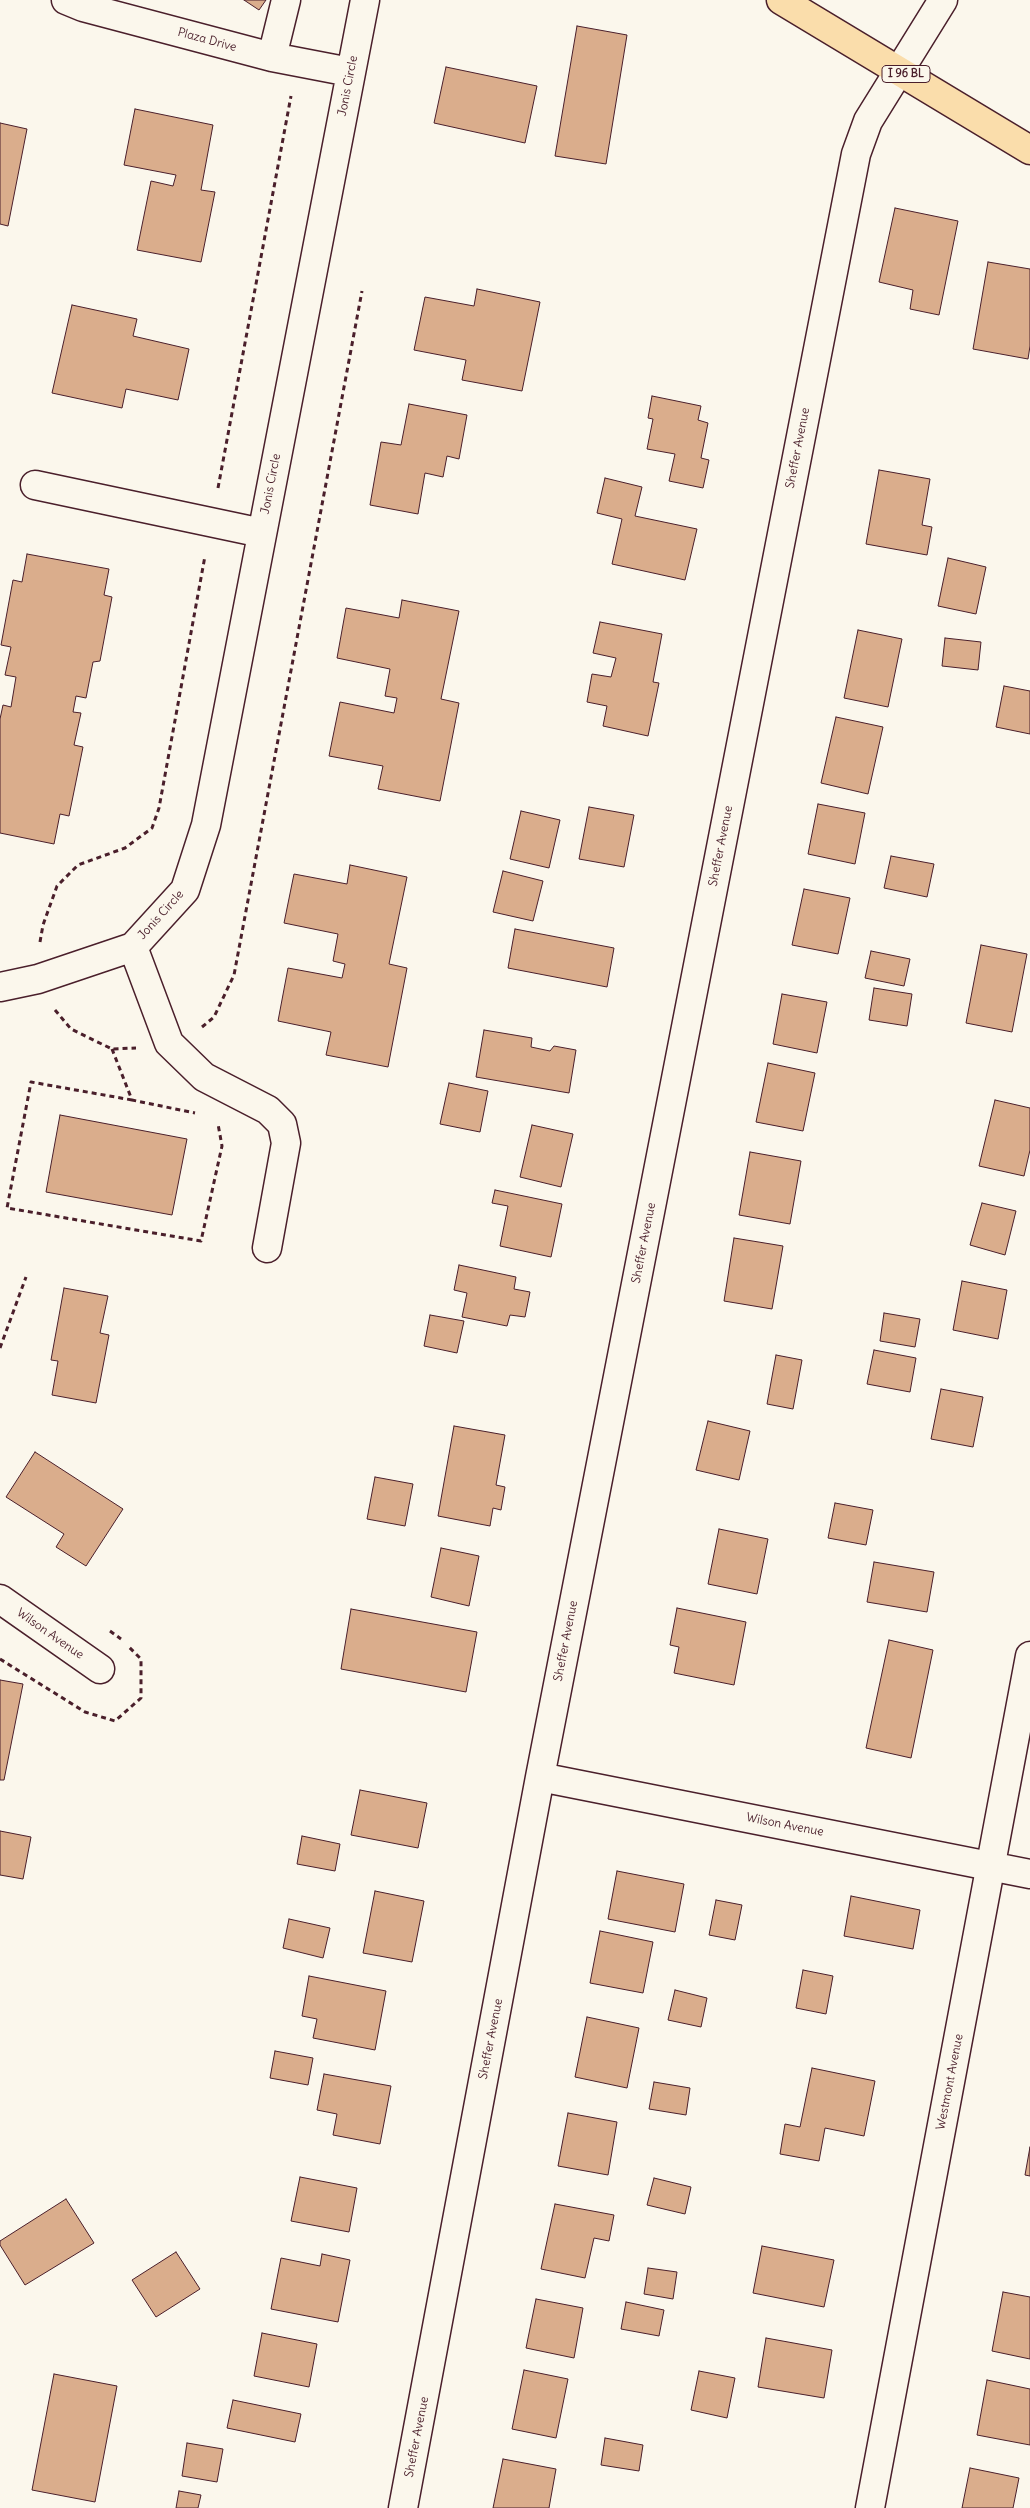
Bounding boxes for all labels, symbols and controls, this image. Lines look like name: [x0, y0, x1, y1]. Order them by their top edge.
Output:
street label: Plaza Drive: [176, 25, 238, 55]
street label: Jonis Circle: [335, 54, 361, 118]
road number: I 96 BL: [882, 66, 930, 82]
street label: Sheffer Avenue: [783, 406, 813, 490]
street label: Jonis Circle: [258, 452, 284, 516]
street label: Sheffer Avenue: [706, 804, 736, 888]
street label: Jonis Circle: [135, 887, 187, 943]
street label: Sheffer Avenue: [629, 1201, 659, 1285]
street label: Sheffer Avenue: [551, 1599, 581, 1683]
street label: Wilson Avenue: [14, 1606, 86, 1662]
street label: Wilson Avenue: [745, 1810, 825, 1840]
street label: Sheffer Avenue: [476, 1997, 506, 2081]
street label: Westmont Avenue: [934, 2033, 966, 2131]
street label: Sheffer Avenue: [402, 2395, 432, 2479]

